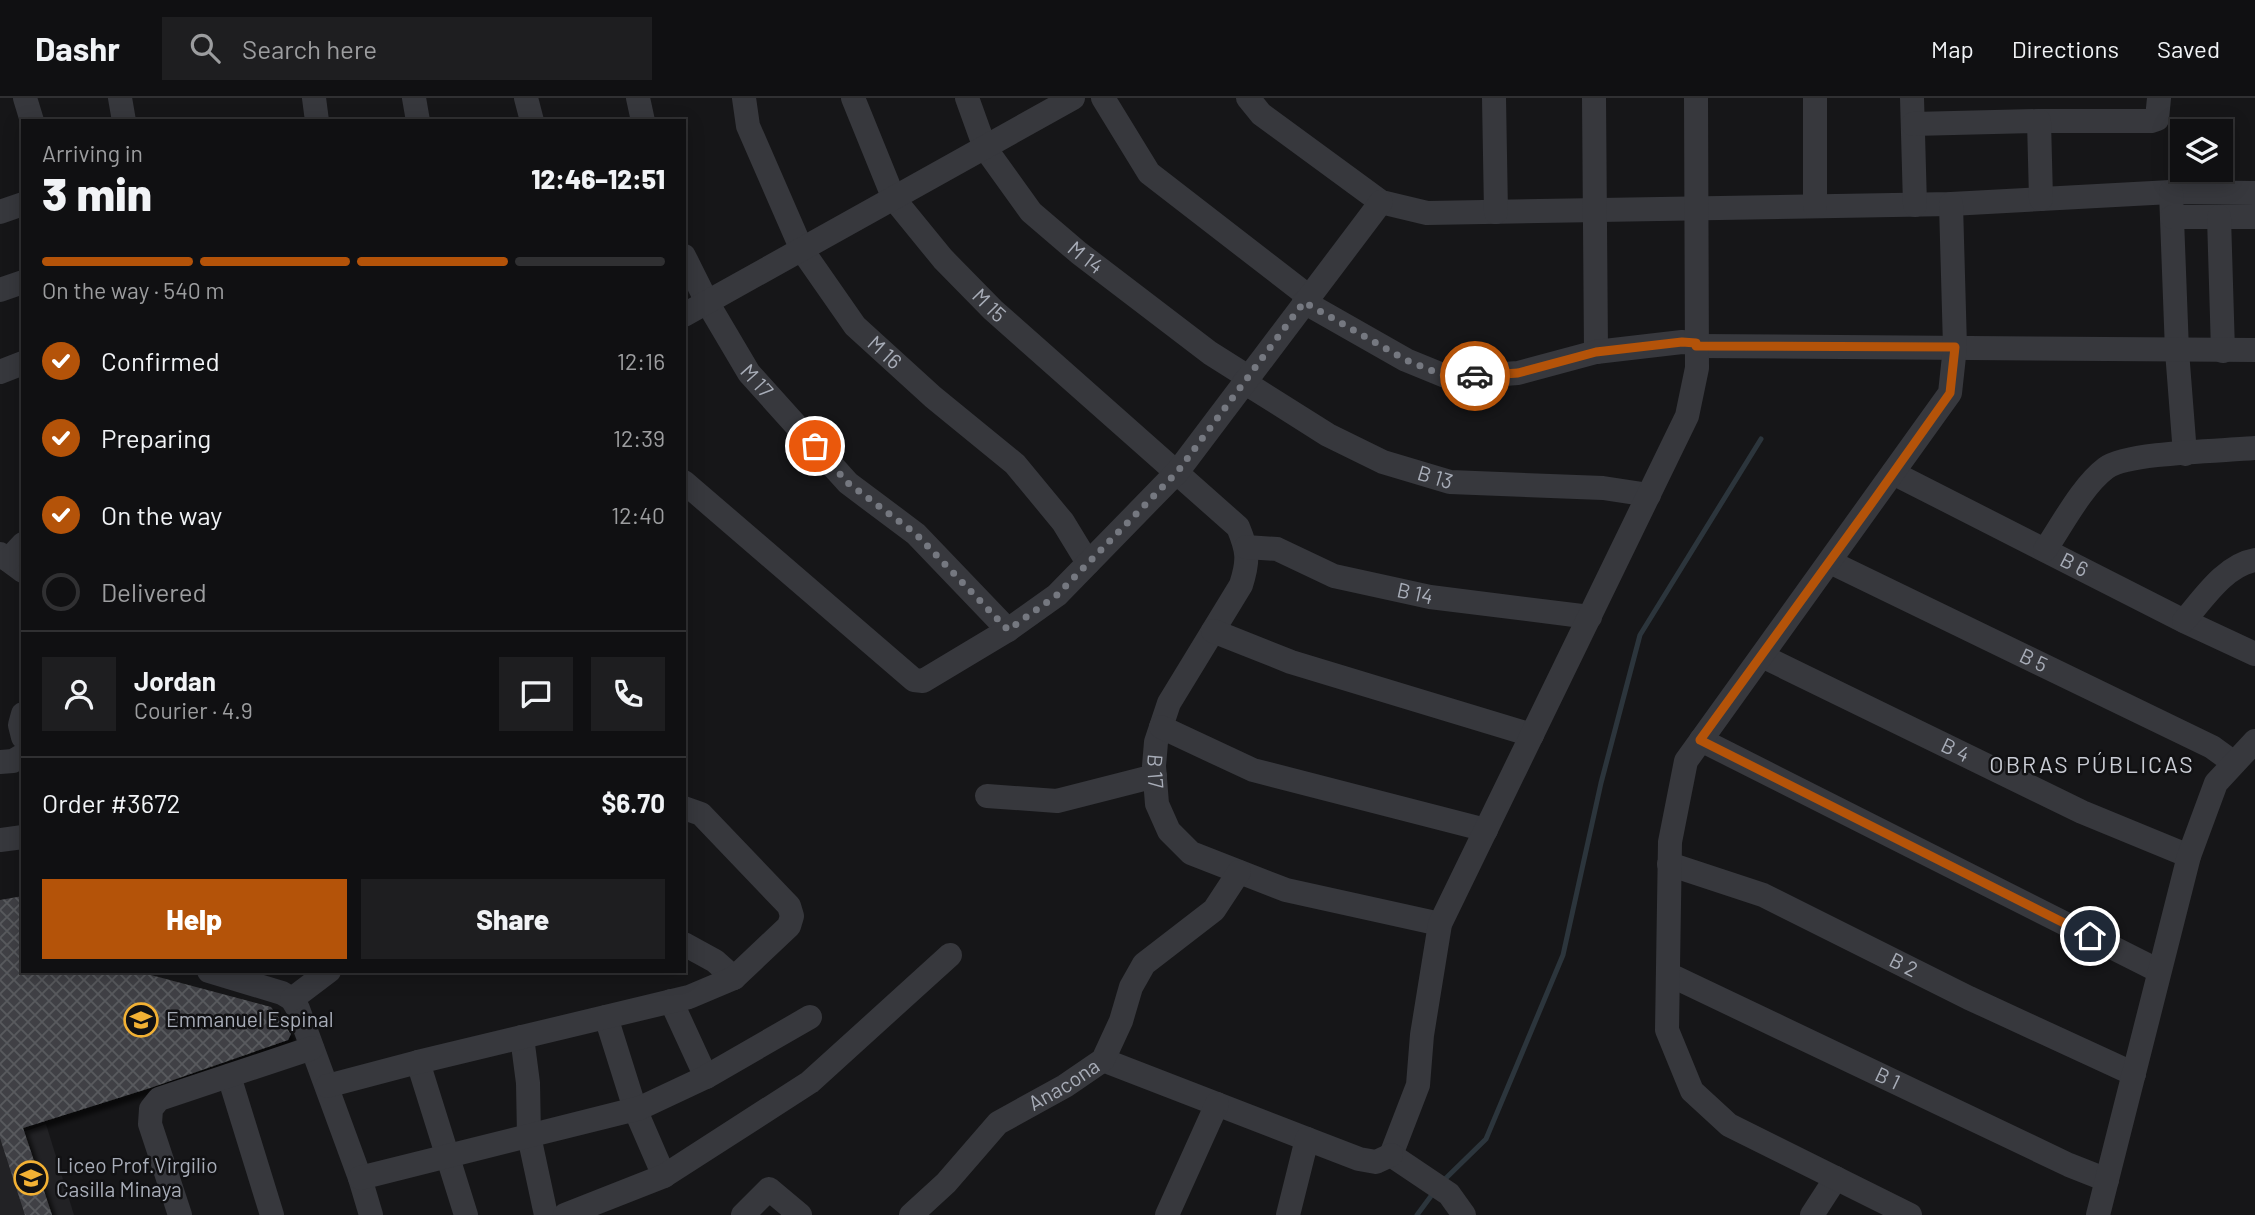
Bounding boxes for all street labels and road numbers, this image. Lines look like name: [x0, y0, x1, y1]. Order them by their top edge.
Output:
street label: M 14: [1063, 235, 1109, 278]
street label: M 15: [968, 283, 1012, 327]
street label: M 16: [863, 330, 908, 374]
street label: M 17: [736, 358, 779, 402]
street label: B 13: [1415, 459, 1456, 493]
street label: B 6: [2056, 546, 2093, 581]
street label: B 14: [1395, 576, 1436, 608]
street label: B 5: [2016, 642, 2052, 677]
street label: B 4: [1937, 731, 1974, 766]
street label: B 17: [1143, 753, 1170, 790]
street label: B 2: [1886, 946, 1923, 981]
street label: Anacona: [1023, 1052, 1104, 1115]
street label: B 1: [1871, 1061, 1905, 1094]

